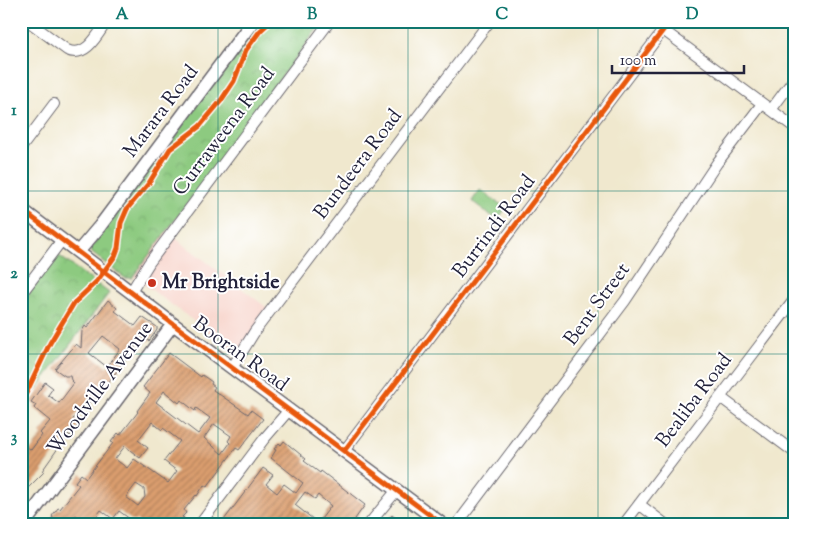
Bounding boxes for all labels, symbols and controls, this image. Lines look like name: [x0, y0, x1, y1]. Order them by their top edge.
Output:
text: A: [116, 4, 129, 27]
text: B: [307, 4, 317, 27]
text: C: [496, 4, 509, 27]
text: D: [686, 4, 699, 27]
scale bar: [612, 42, 745, 74]
text: 100 m: [620, 51, 657, 72]
street label: Marara Road: [117, 59, 207, 165]
street label: Curraweena Road: [167, 62, 283, 202]
text: 1: [11, 100, 17, 123]
street label: Bundeera Road: [308, 104, 410, 226]
street label: Burrindi Road: [447, 169, 543, 285]
street label: Bent Street: [558, 257, 638, 352]
text: 2: [10, 263, 18, 286]
place label: Mr Brightside: [162, 269, 280, 298]
marker: Mr Brightside: [146, 277, 158, 289]
street label: Booran Road: [186, 310, 294, 400]
street label: Woodville Avenue: [41, 316, 161, 462]
street label: Bealiba Road: [650, 348, 740, 454]
text: 3: [11, 427, 18, 450]

